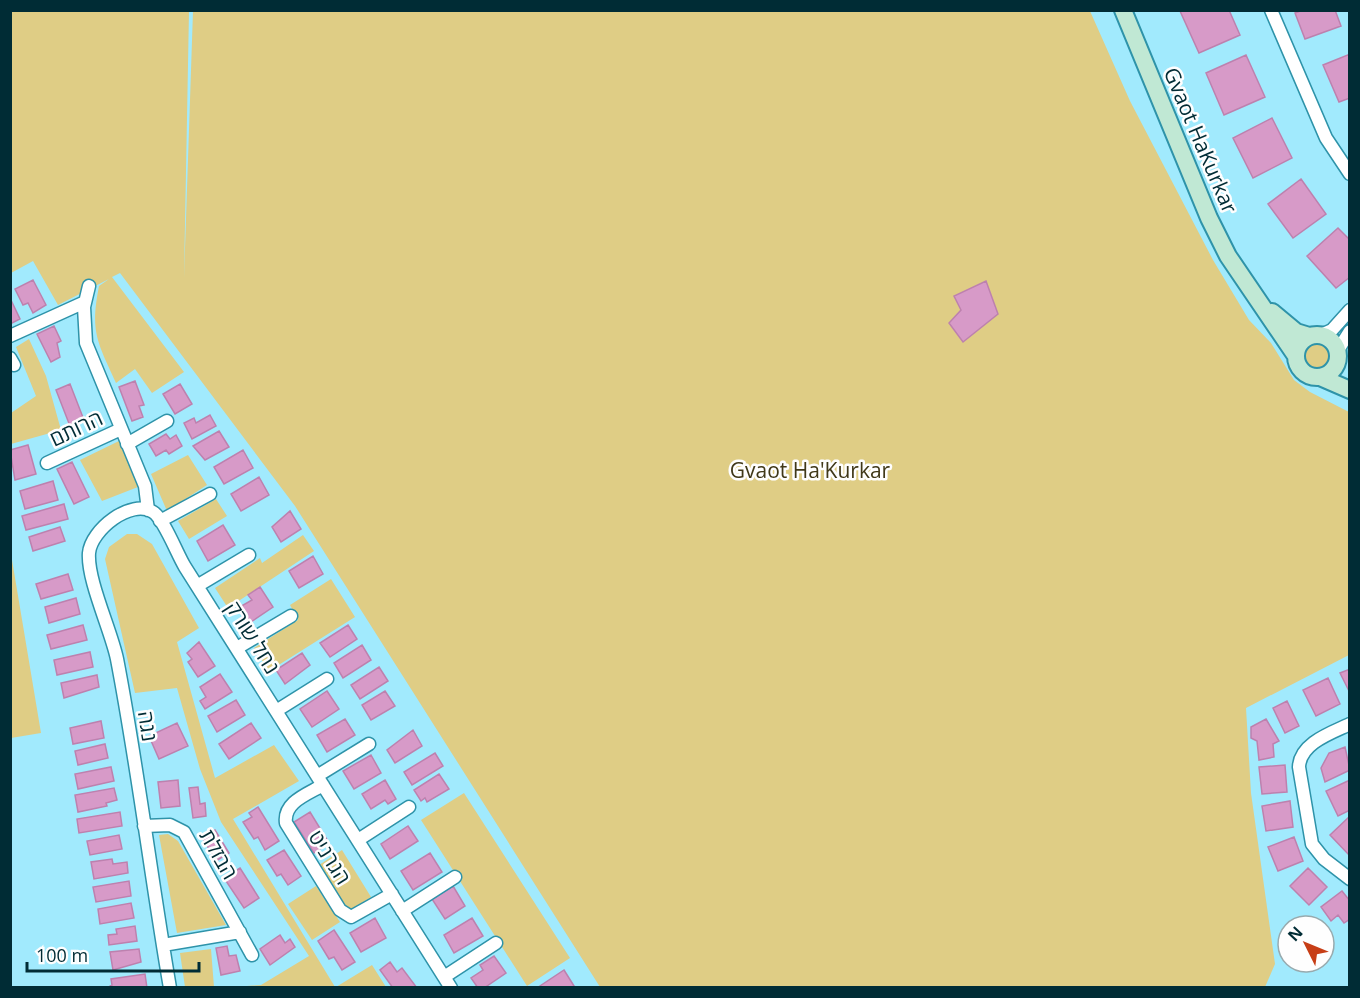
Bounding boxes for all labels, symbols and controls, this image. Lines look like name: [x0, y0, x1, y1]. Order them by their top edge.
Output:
street label: Gvaot HaKurkar: [1158, 63, 1244, 218]
street label: הרותם: [45, 404, 107, 452]
park label: Gvaot Ha'Kurkar: [730, 456, 891, 484]
street label: נחל שורק: [220, 595, 286, 679]
street label: נגה: [132, 709, 164, 743]
street label: הבזלת: [194, 824, 244, 884]
street label: הגרניט: [302, 824, 358, 890]
north arrow: [1276, 914, 1336, 974]
text: N: [1283, 922, 1308, 946]
scale bar: [27, 935, 200, 973]
text: 100 m: [36, 943, 88, 967]

